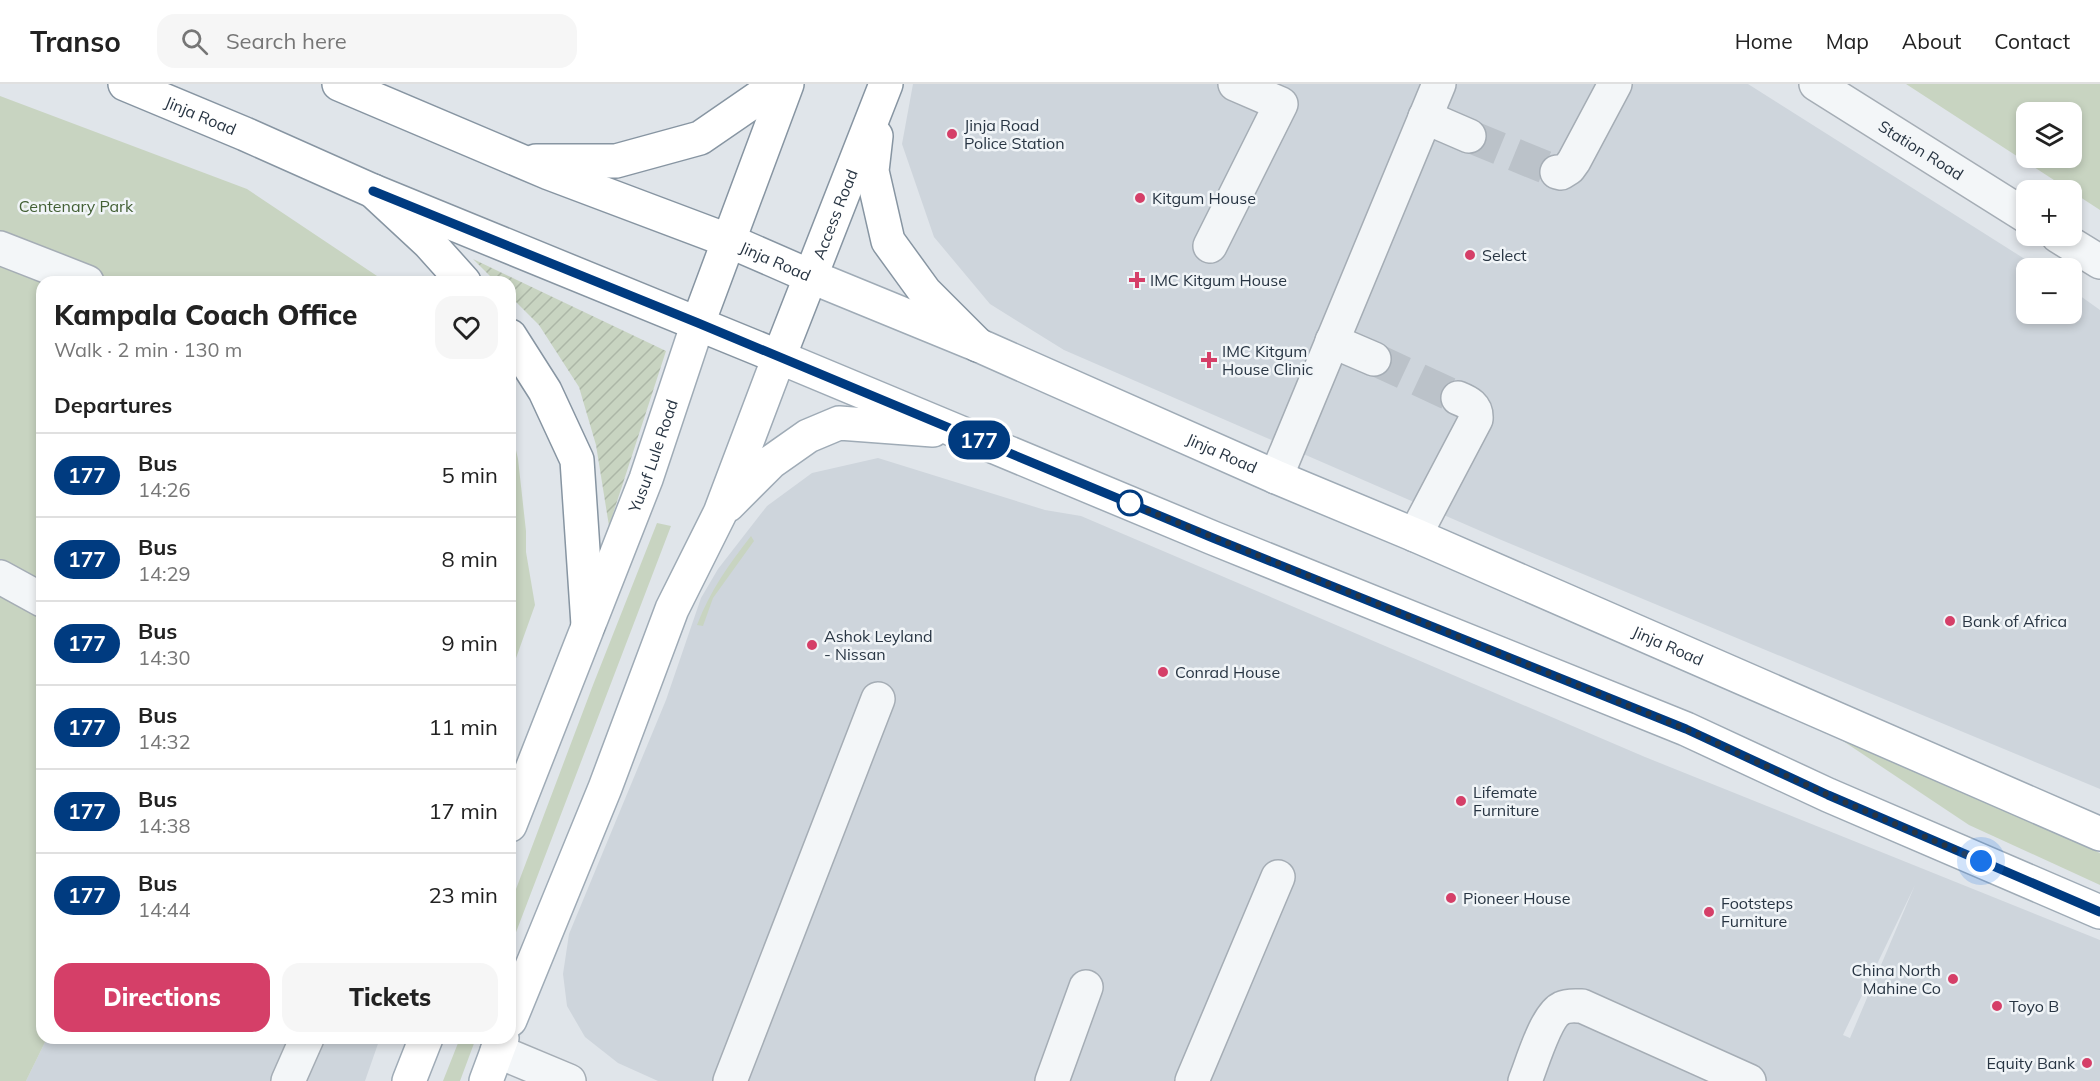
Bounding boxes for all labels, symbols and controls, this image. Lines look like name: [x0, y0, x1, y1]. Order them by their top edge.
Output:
search box: [157, 14, 577, 68]
text: Transo: [30, 24, 121, 59]
icon: search: [178, 25, 211, 58]
text: Search here: [226, 27, 347, 55]
text: Home: [1735, 28, 1793, 54]
text: Map: [1826, 28, 1869, 54]
text: About: [1902, 28, 1961, 54]
text: Contact: [1994, 28, 2070, 54]
street label: Jinja Road: [162, 92, 239, 139]
map controls: [2016, 102, 2082, 324]
button: layers: [2016, 102, 2082, 168]
place label: Jinja Road Police Station: [964, 115, 1065, 153]
street label: Station Road: [1875, 116, 1967, 184]
marker: Jinja Road Police Station: [945, 127, 959, 141]
street label: Access Road: [808, 166, 862, 262]
button: +: [2016, 180, 2082, 246]
place label: Kitgum House: [1152, 188, 1256, 208]
marker: Kitgum House: [1133, 191, 1147, 205]
park label: Centenary Park: [19, 196, 134, 216]
street label: Jinja Road: [737, 237, 814, 285]
place label: Select: [1482, 245, 1527, 265]
marker: Select: [1463, 248, 1477, 262]
button: −: [2016, 258, 2082, 324]
place label: IMC Kitgum House: [1150, 270, 1287, 290]
marker: IMC Kitgum House: [1128, 271, 1146, 289]
button: heart: [435, 296, 498, 359]
text: Kampala Coach Office: [54, 297, 357, 332]
text: Walk · 2 min · 130 m: [54, 337, 242, 362]
place label: IMC Kitgum House Clinic: [1222, 341, 1313, 379]
marker: IMC Kitgum House Clinic: [1200, 351, 1218, 369]
text: Departures: [54, 391, 172, 419]
street label: Yusuf Lule Road: [624, 397, 682, 516]
line badge: 177: [944, 420, 1014, 460]
text: 177: [960, 427, 998, 453]
street label: Jinja Road: [1183, 429, 1260, 477]
text: Bus: [138, 449, 177, 477]
text: 5 min: [442, 461, 498, 489]
text: 177: [68, 462, 106, 488]
text: 14:26: [138, 477, 191, 502]
unlabelled marker: [1117, 490, 1143, 516]
text: Bus: [138, 533, 177, 561]
text: 8 min: [442, 545, 498, 573]
text: 177: [68, 546, 106, 572]
text: 14:29: [138, 561, 191, 586]
place label: Bank of Africa: [1962, 611, 2067, 631]
marker: Bank of Africa: [1943, 614, 1957, 628]
text: Bus: [138, 617, 177, 645]
street label: Jinja Road: [1629, 621, 1707, 670]
place label: Ashok Leyland - Nissan: [824, 626, 933, 664]
text: 9 min: [442, 629, 498, 657]
text: 177: [68, 630, 106, 656]
marker: Ashok Leyland - Nissan: [805, 638, 819, 652]
text: 14:30: [138, 645, 191, 670]
place label: Conrad House: [1175, 662, 1280, 682]
marker: Conrad House: [1156, 665, 1170, 679]
text: Bus: [138, 701, 177, 729]
text: 11 min: [428, 713, 498, 741]
text: 177: [68, 714, 106, 740]
text: 14:32: [138, 729, 191, 754]
place label: Lifemate Furniture: [1473, 782, 1539, 820]
text: Bus: [138, 785, 177, 813]
marker: Lifemate Furniture: [1454, 794, 1468, 808]
text: 17 min: [428, 797, 498, 825]
text: 177: [68, 798, 106, 824]
text: 14:38: [138, 813, 191, 838]
your location: [1966, 846, 1996, 876]
text: Bus: [138, 869, 177, 897]
text: 23 min: [428, 881, 498, 909]
text: 177: [68, 882, 106, 908]
place label: Pioneer House: [1463, 888, 1570, 908]
marker: Pioneer House: [1444, 891, 1458, 905]
place label: Footsteps Furniture: [1721, 893, 1793, 931]
text: 14:44: [138, 897, 191, 922]
marker: Footsteps Furniture: [1702, 905, 1716, 919]
place label: China North Mahine Co: [1851, 960, 1941, 998]
button: Directions: [54, 963, 270, 1032]
button: Tickets: [282, 963, 498, 1032]
marker: China North Mahine Co: [1946, 972, 1960, 986]
place label: Toyo B: [2009, 996, 2059, 1016]
marker: Toyo B: [1990, 999, 2004, 1013]
place label: Equity Bank: [1987, 1053, 2076, 1073]
marker: Equity Bank: [2080, 1056, 2094, 1070]

